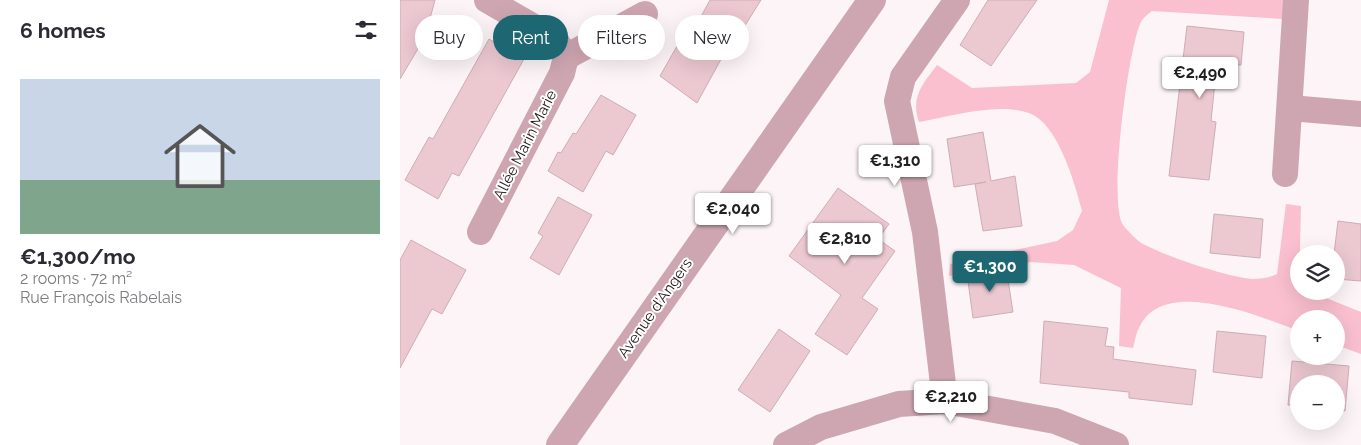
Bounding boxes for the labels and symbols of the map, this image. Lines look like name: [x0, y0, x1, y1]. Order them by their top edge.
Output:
pin: €2,490: [1159, 56, 1241, 99]
street label: Allée Marin Marie: [490, 87, 561, 203]
pin: €1,310: [854, 144, 936, 187]
pin: €2,040: [692, 192, 774, 235]
pin: €2,810: [804, 222, 886, 265]
pin: €1,300: [949, 250, 1031, 293]
street label: Avenue d'Angers: [614, 255, 696, 361]
pin: €2,210: [910, 380, 992, 423]

